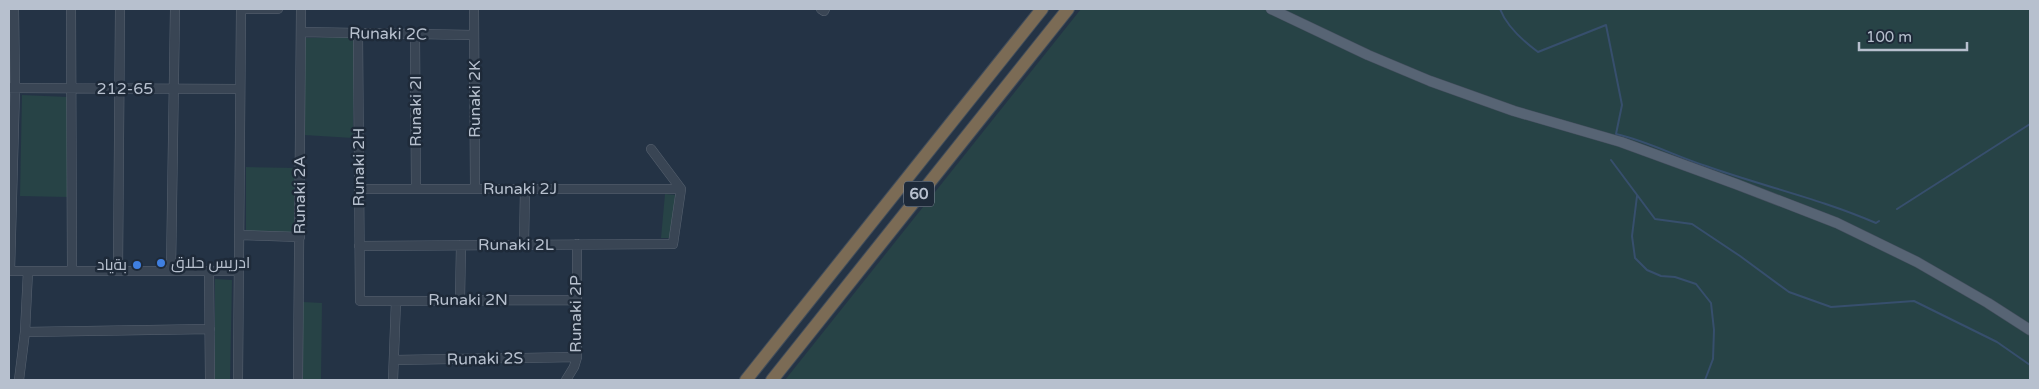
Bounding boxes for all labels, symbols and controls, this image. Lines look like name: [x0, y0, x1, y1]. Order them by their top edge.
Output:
scale bar: [1859, 20, 1966, 52]
street label: Runaki 2C: [349, 23, 427, 45]
text: 100 m: [1866, 28, 1912, 46]
street label: Runaki 2K: [465, 60, 485, 138]
street label: Runaki 2I: [406, 75, 426, 147]
street label: 212-65: [97, 79, 153, 99]
street label: Runaki 2H: [349, 128, 369, 206]
street label: Runaki 2A: [290, 156, 310, 234]
street label: Runaki 2J: [483, 179, 557, 199]
road number: 60: [904, 182, 934, 206]
street label: Runaki 2L: [478, 235, 554, 255]
place label: ادريس حلاق: [171, 253, 250, 273]
place label: بةیاد: [97, 255, 127, 275]
marker: ادريس حلاق: [155, 257, 167, 269]
marker: بةیاد: [131, 259, 143, 271]
street label: Runaki 2P: [566, 275, 586, 353]
street label: Runaki 2N: [428, 290, 508, 310]
street label: Runaki 2S: [447, 348, 524, 370]

